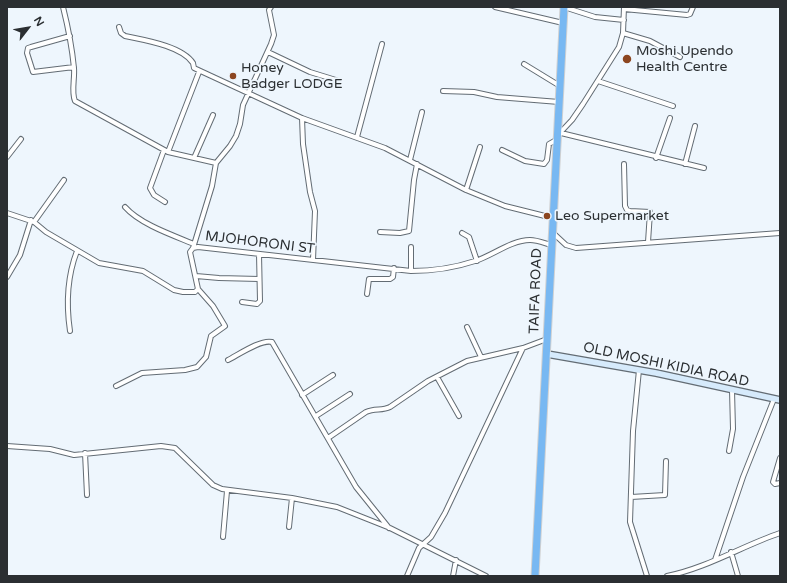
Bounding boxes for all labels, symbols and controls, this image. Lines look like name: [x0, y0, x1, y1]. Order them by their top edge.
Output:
north arrow: [8, 8, 48, 48]
text: N: [31, 14, 47, 29]
place label: Moshi Upendo Health Centre: [636, 43, 733, 76]
marker: Moshi Upendo Health Centre: [621, 53, 633, 65]
place label: Honey Badger LODGE: [241, 60, 343, 92]
marker: Honey Badger LODGE: [228, 71, 238, 81]
place label: Leo Supermarket: [555, 208, 669, 224]
marker: Leo Supermarket: [542, 211, 552, 221]
street label: MJOHORONI ST: [204, 228, 316, 258]
street label: TAIFA ROAD: [526, 248, 546, 334]
street label: OLD MOSHI KIDIA ROAD: [581, 339, 751, 391]

